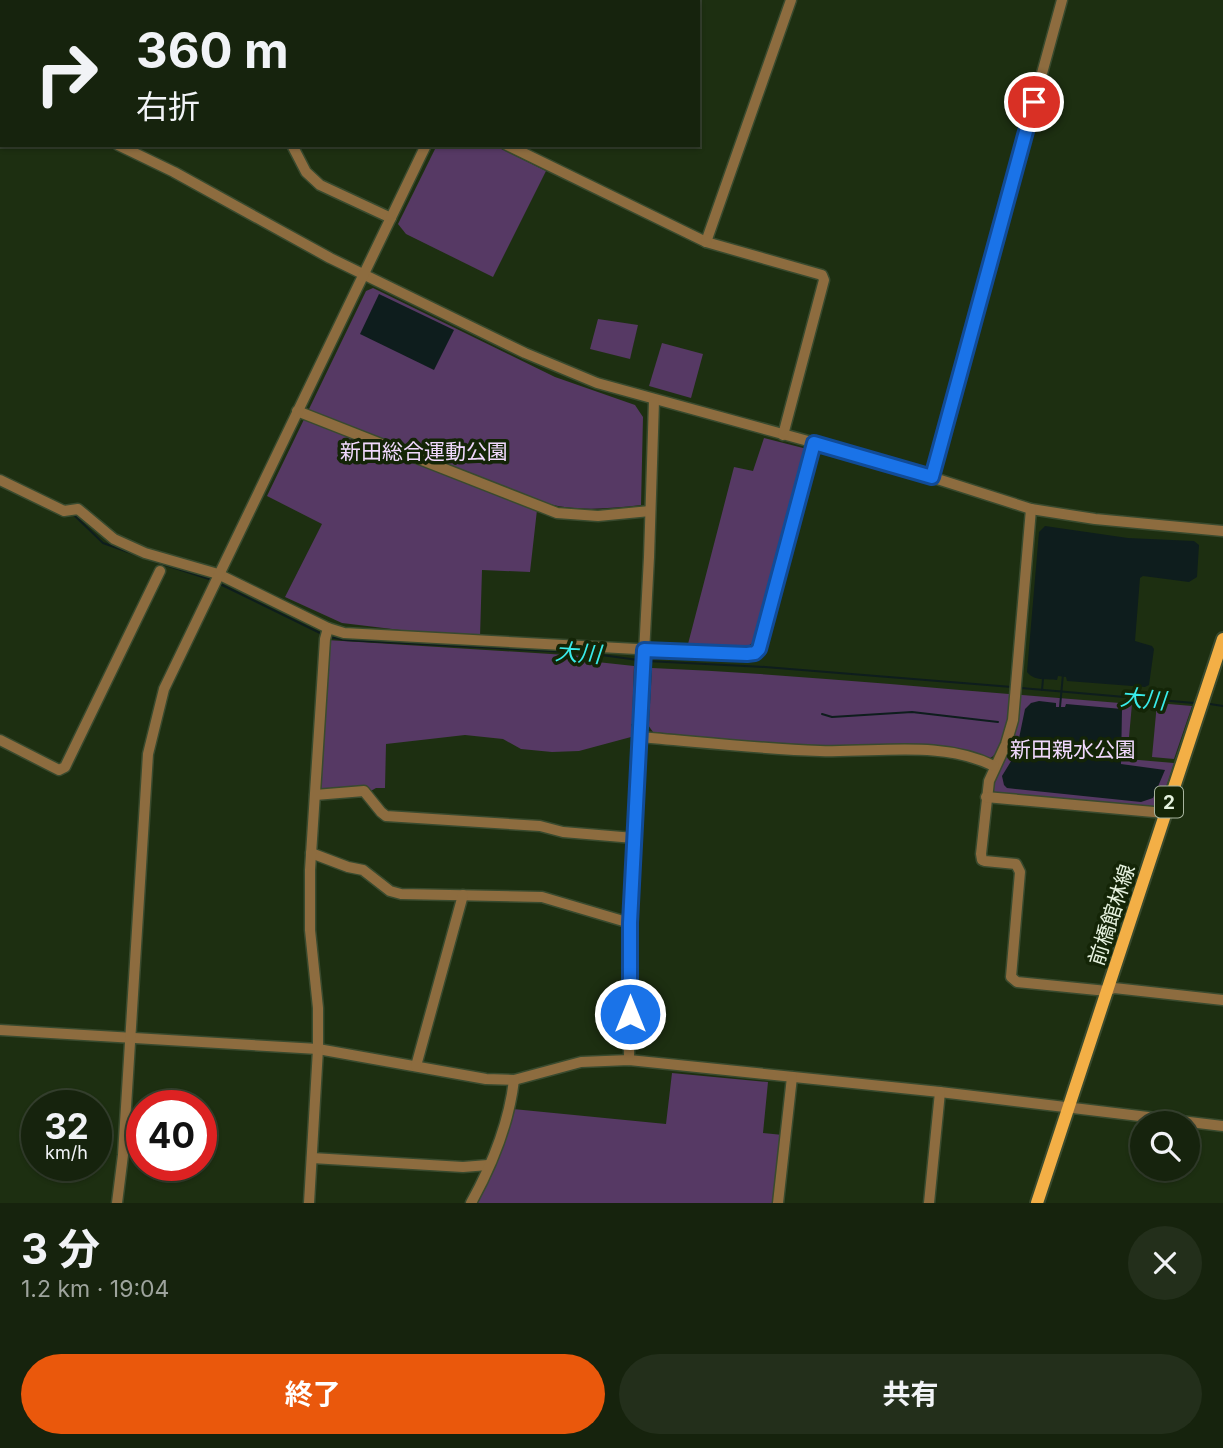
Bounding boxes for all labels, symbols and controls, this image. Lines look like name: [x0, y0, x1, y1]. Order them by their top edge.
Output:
text: 360 m: [136, 21, 289, 80]
icon: right: [21, 28, 112, 119]
pin: [1004, 72, 1064, 132]
icon: arrive: [1015, 83, 1053, 121]
text: 右折: [136, 87, 200, 126]
park label: 新田総合運動公園: [340, 439, 508, 464]
water label: 大川: [554, 637, 605, 669]
water label: 大川: [1119, 683, 1170, 715]
park label: 新田親水公園: [1010, 737, 1136, 762]
road number: 2: [1155, 786, 1183, 818]
street label: 前橋館林線: [1083, 861, 1140, 969]
position arrow: [593, 977, 667, 1051]
speed limit sign: 40: [126, 1090, 217, 1181]
text: 32: [44, 1105, 89, 1147]
map controls: [1130, 1111, 1200, 1181]
button: search: [1130, 1111, 1200, 1181]
text: km/h: [45, 1142, 88, 1163]
text: 3 分: [21, 1223, 100, 1274]
button: close: [1128, 1226, 1202, 1300]
text: 1.2 km · 19:04: [21, 1275, 169, 1303]
button: 終了: [21, 1354, 605, 1434]
button: 共有: [619, 1354, 1202, 1434]

